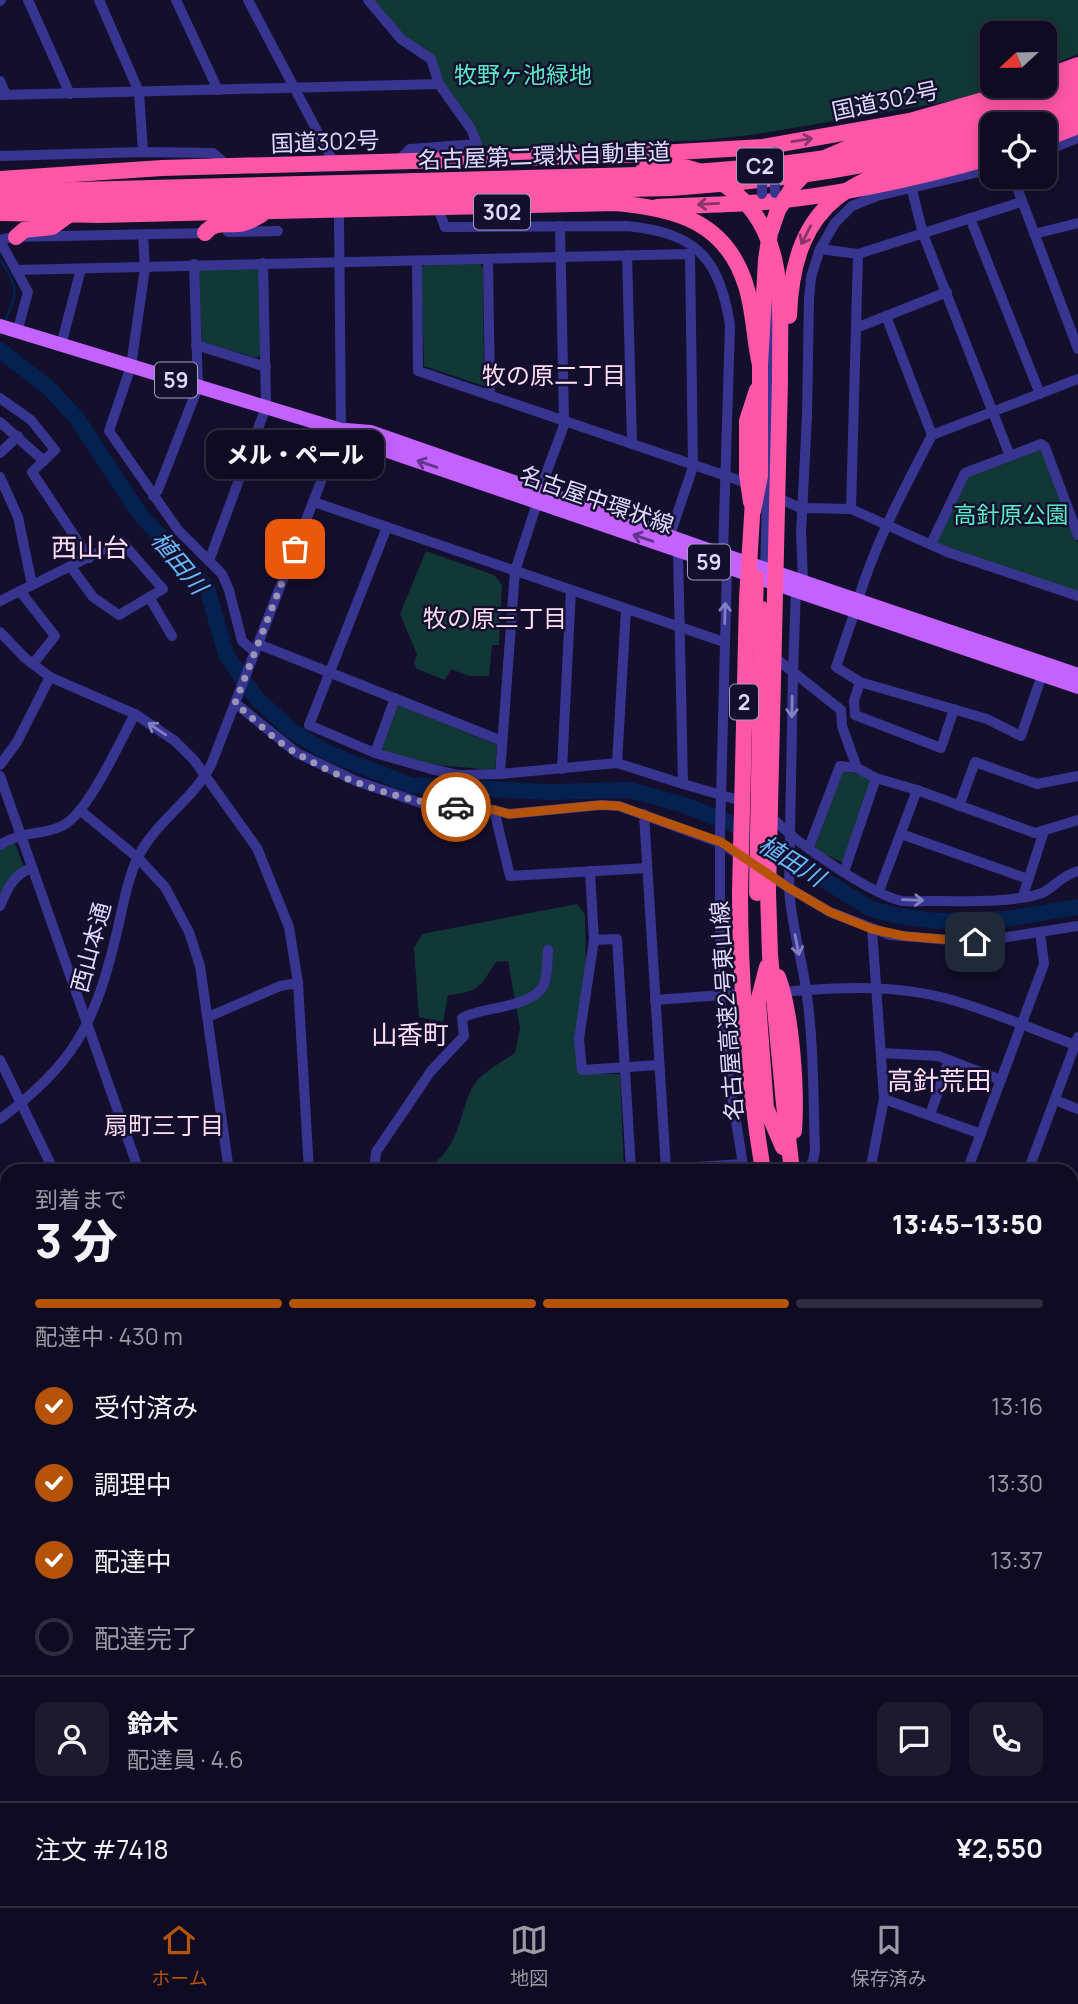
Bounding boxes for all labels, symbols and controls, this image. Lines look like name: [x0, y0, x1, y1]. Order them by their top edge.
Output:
north arrow: [980, 21, 1057, 98]
map controls: [980, 21, 1057, 189]
park label: 牧野ヶ池緑地: [454, 58, 592, 90]
street label: 国道302号: [828, 73, 942, 127]
button: locate: [980, 112, 1057, 189]
street label: 国道302号: [270, 123, 380, 159]
one-way arrow: [790, 133, 813, 146]
street label: 名古屋第二環状自動車道: [417, 135, 671, 175]
road number: C2: [737, 148, 783, 184]
road number: 302: [474, 194, 530, 230]
one-way arrow: [698, 198, 720, 211]
one-way arrow: [799, 224, 813, 245]
district label: 牧の原二丁目: [482, 358, 626, 391]
road number: 59: [155, 362, 197, 398]
callout: メル・ペール: [206, 430, 384, 479]
text: メル・ペール: [226, 438, 364, 470]
one-way arrow: [417, 457, 439, 470]
street label: 名古屋中環状線: [516, 458, 678, 540]
park label: 高針原公園: [954, 498, 1069, 530]
pin: [265, 519, 325, 579]
water label: 植田川: [145, 524, 217, 603]
district label: 西山台: [51, 529, 129, 565]
icon: bag: [276, 530, 314, 568]
one-way arrow: [632, 531, 654, 543]
road number: 59: [688, 544, 730, 580]
district label: 牧の原三丁目: [423, 601, 567, 634]
one-way arrow: [719, 602, 732, 625]
road number: 2: [730, 684, 758, 720]
one-way arrow: [785, 695, 799, 718]
one-way arrow: [147, 721, 167, 735]
courier: [421, 772, 491, 842]
icon: car: [437, 788, 475, 826]
water label: 植田川: [753, 827, 834, 895]
one-way arrow: [901, 894, 924, 907]
street label: 西山本通: [63, 898, 117, 996]
street label: 名古屋高速2号東山線: [702, 900, 750, 1122]
pin: [945, 912, 1005, 972]
icon: home: [956, 923, 994, 961]
one-way arrow: [791, 933, 805, 956]
district label: 山香町: [371, 1016, 449, 1052]
district label: 高針荒田: [887, 1062, 991, 1098]
district label: 扇町三丁目: [104, 1108, 224, 1141]
text: 到着まで: [35, 1183, 127, 1215]
text: 13:45–13:50: [892, 1206, 1043, 1242]
text: 3 分: [35, 1209, 117, 1272]
text: 配達中 · 430 m: [35, 1320, 183, 1352]
icon: check: [35, 1387, 73, 1425]
text: 受付済み: [94, 1389, 198, 1425]
text: 13:16: [991, 1390, 1043, 1422]
icon: check: [35, 1464, 73, 1502]
text: 調理中: [94, 1466, 172, 1502]
text: 13:30: [988, 1467, 1043, 1499]
icon: check: [35, 1541, 73, 1579]
text: 配達中: [94, 1543, 172, 1579]
text: 13:37: [990, 1544, 1043, 1576]
text: 配達完了: [94, 1620, 198, 1656]
button: person: [35, 1702, 109, 1776]
button: chat: [877, 1702, 951, 1776]
button: phone: [969, 1702, 1043, 1776]
text: 鈴木: [127, 1705, 179, 1741]
text: 配達員 · 4.6: [127, 1743, 244, 1775]
text: ¥2,550: [956, 1830, 1043, 1866]
text: 注文 #7418: [35, 1831, 169, 1867]
tab: ホーム: [151, 1921, 208, 1991]
tab: 地図: [510, 1921, 548, 1991]
tab: 保存済み: [851, 1921, 927, 1991]

